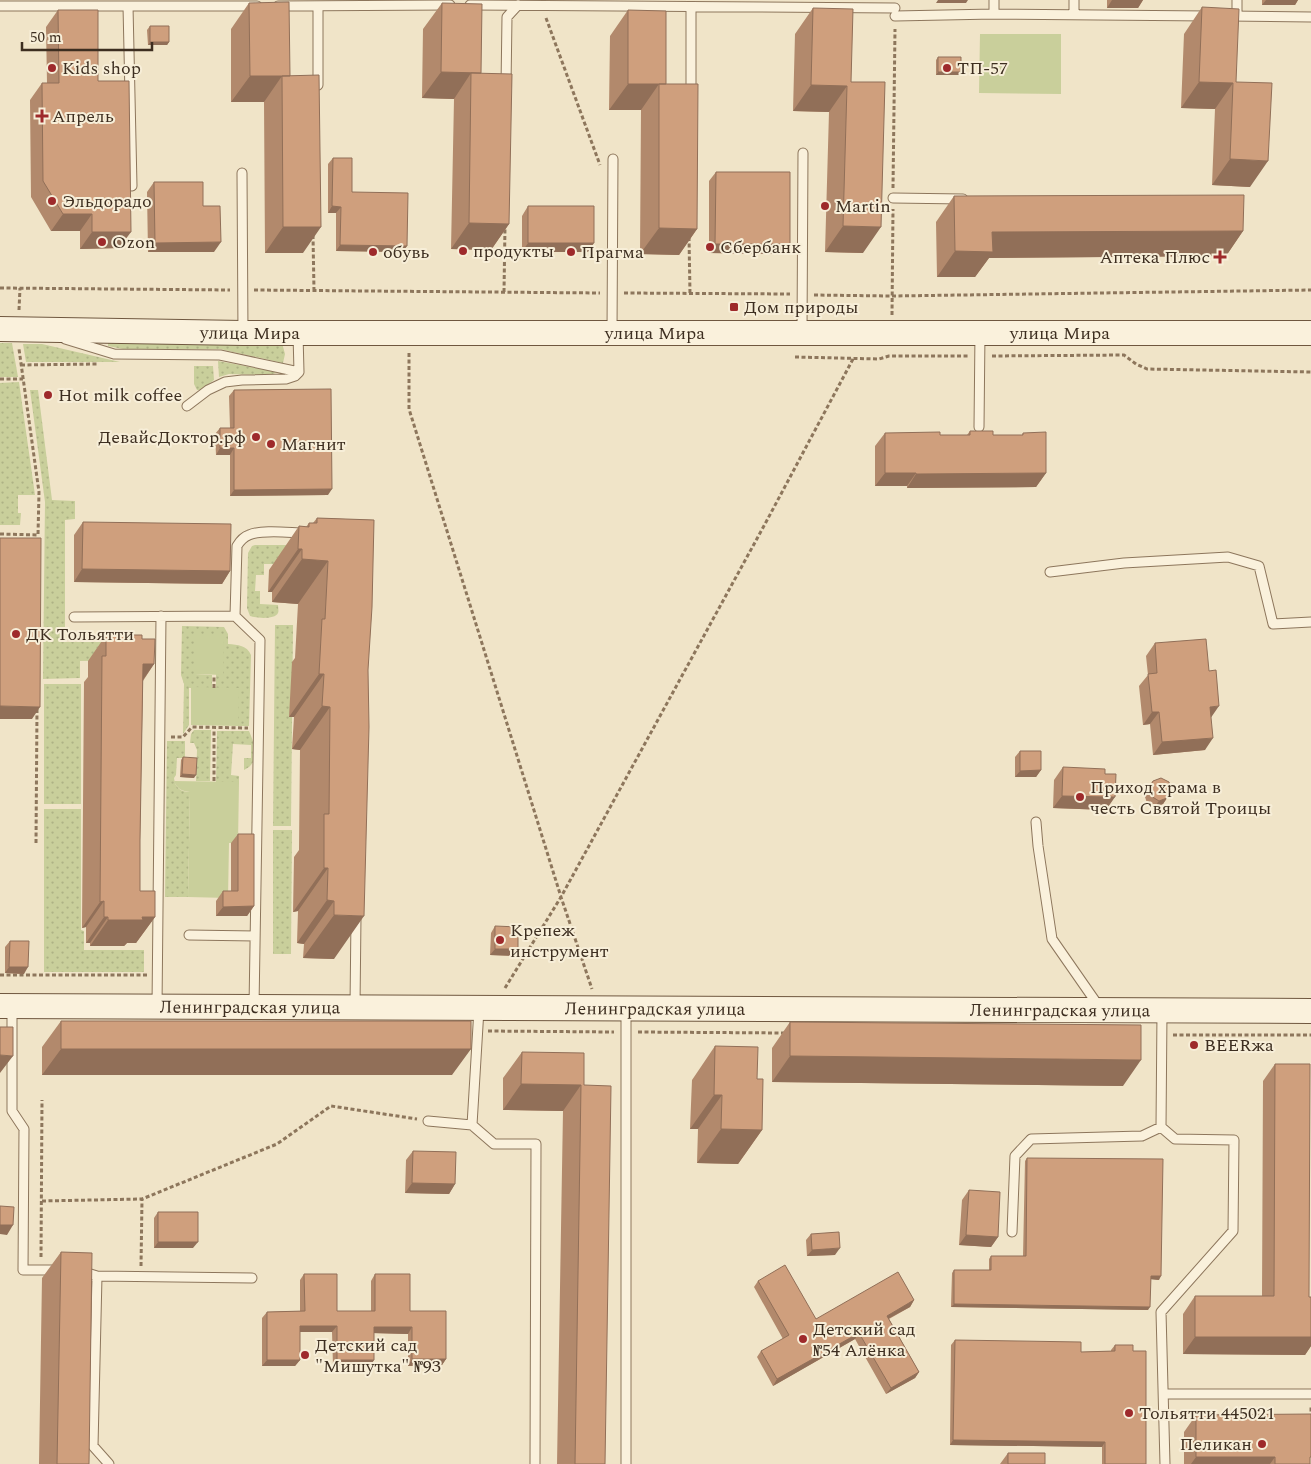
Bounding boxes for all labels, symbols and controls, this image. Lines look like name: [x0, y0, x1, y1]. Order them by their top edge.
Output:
scale bar: [22, 20, 152, 52]
text: 50 m: [30, 26, 62, 49]
place label: Kids shop: [62, 55, 141, 82]
place label: ТП-57: [957, 55, 1008, 82]
marker: Kids shop: [46, 62, 58, 74]
marker: ТП-57: [941, 62, 953, 74]
place label: Апрель: [52, 103, 114, 130]
marker: Апрель: [36, 110, 48, 122]
place label: Эльдорадо: [62, 188, 152, 215]
place label: Martin: [835, 193, 891, 220]
marker: Эльдорадо: [46, 195, 58, 207]
marker: Martin: [819, 200, 831, 212]
place label: Ozon: [112, 229, 155, 256]
place label: Сбербанк: [720, 234, 801, 261]
marker: Ozon: [96, 236, 108, 248]
place label: продукты: [473, 238, 554, 265]
place label: обувь: [383, 239, 429, 266]
place label: Прагма: [581, 239, 644, 266]
marker: Сбербанк: [704, 241, 716, 253]
place label: Аптека Плюс: [1100, 244, 1210, 271]
marker: продукты: [457, 245, 469, 257]
marker: обувь: [367, 246, 379, 258]
marker: Прагма: [565, 246, 577, 258]
marker: Аптека Плюс: [1214, 251, 1226, 263]
place label: Дом природы: [744, 294, 858, 321]
marker: Дом природы: [728, 301, 740, 313]
street label: улица Мира: [199, 319, 300, 347]
street label: улица Мира: [604, 320, 705, 347]
street label: улица Мира: [1009, 320, 1110, 347]
place label: Hot milk coffee: [58, 382, 182, 409]
marker: Hot milk coffee: [42, 389, 54, 401]
place label: ДевайсДоктор.рф: [98, 424, 246, 451]
marker: ДевайсДоктор.рф: [250, 431, 262, 443]
place label: Магнит: [281, 431, 346, 458]
marker: Магнит: [265, 438, 277, 450]
place label: ДК Тольятти: [26, 621, 134, 648]
marker: ДК Тольятти: [10, 628, 22, 640]
place label: Приход храма в честь Святой Троицы: [1090, 774, 1271, 822]
marker: Приход храма в честь Святой Троицы: [1074, 791, 1086, 803]
place label: Крепеж инструмент: [510, 917, 609, 965]
marker: Крепеж инструмент: [494, 934, 506, 946]
street label: Ленинградская улица: [160, 993, 341, 1021]
street label: Ленинградская улица: [565, 995, 746, 1022]
street label: Ленинградская улица: [970, 996, 1151, 1024]
place label: BEERжа: [1204, 1032, 1274, 1059]
marker: BEERжа: [1188, 1039, 1200, 1051]
place label: Детский сад №54 Алёнка: [813, 1316, 916, 1364]
place label: Детский сад "Мишутка" №93: [315, 1332, 441, 1380]
marker: Детский сад №54 Алёнка: [797, 1333, 809, 1345]
marker: Детский сад "Мишутка" №93: [299, 1349, 311, 1361]
place label: Тольятти 445021: [1139, 1400, 1275, 1427]
marker: Тольятти 445021: [1123, 1407, 1135, 1419]
place label: Пеликан: [1180, 1431, 1252, 1458]
marker: Пеликан: [1256, 1438, 1268, 1450]

